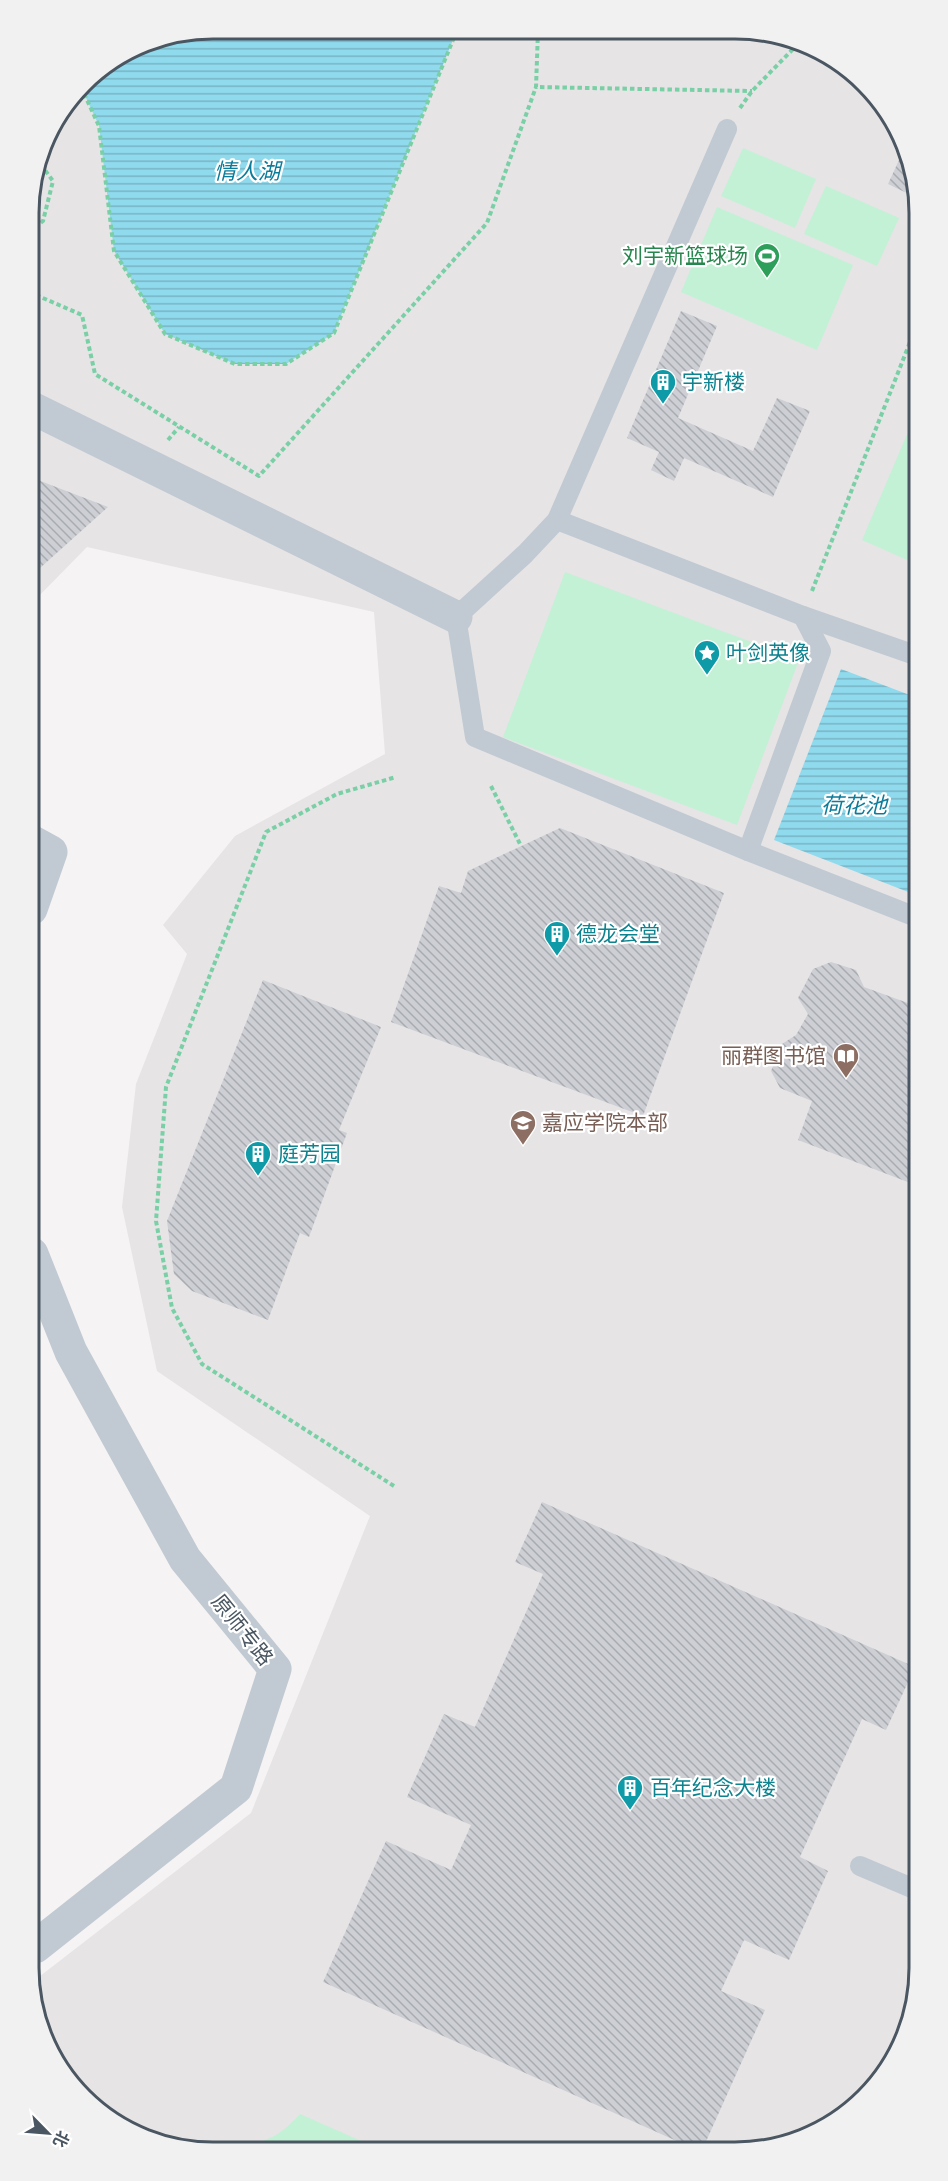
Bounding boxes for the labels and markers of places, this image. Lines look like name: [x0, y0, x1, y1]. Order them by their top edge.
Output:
sports icon: 刘宇新篮球场: [752, 241, 782, 279]
place label: 刘宇新篮球场: [622, 242, 748, 270]
building icon: 宇新楼: [648, 367, 678, 405]
place label: 宇新楼: [682, 368, 745, 396]
place icon: 叶剑英像: [692, 638, 722, 676]
place label: 叶剑英像: [726, 639, 810, 667]
building icon: 德龙会堂: [542, 919, 572, 957]
place label: 德龙会堂: [576, 920, 660, 948]
library icon: 丽群图书馆: [831, 1041, 861, 1079]
place label: 丽群图书馆: [721, 1042, 826, 1070]
school or university icon: 嘉应学院本部: [508, 1108, 538, 1146]
place label: 嘉应学院本部: [542, 1109, 668, 1137]
building icon: 庭芳园: [243, 1139, 273, 1177]
place label: 庭芳园: [278, 1140, 341, 1168]
building icon: 百年纪念大楼: [615, 1773, 645, 1811]
place label: 百年纪念大楼: [650, 1774, 776, 1802]

